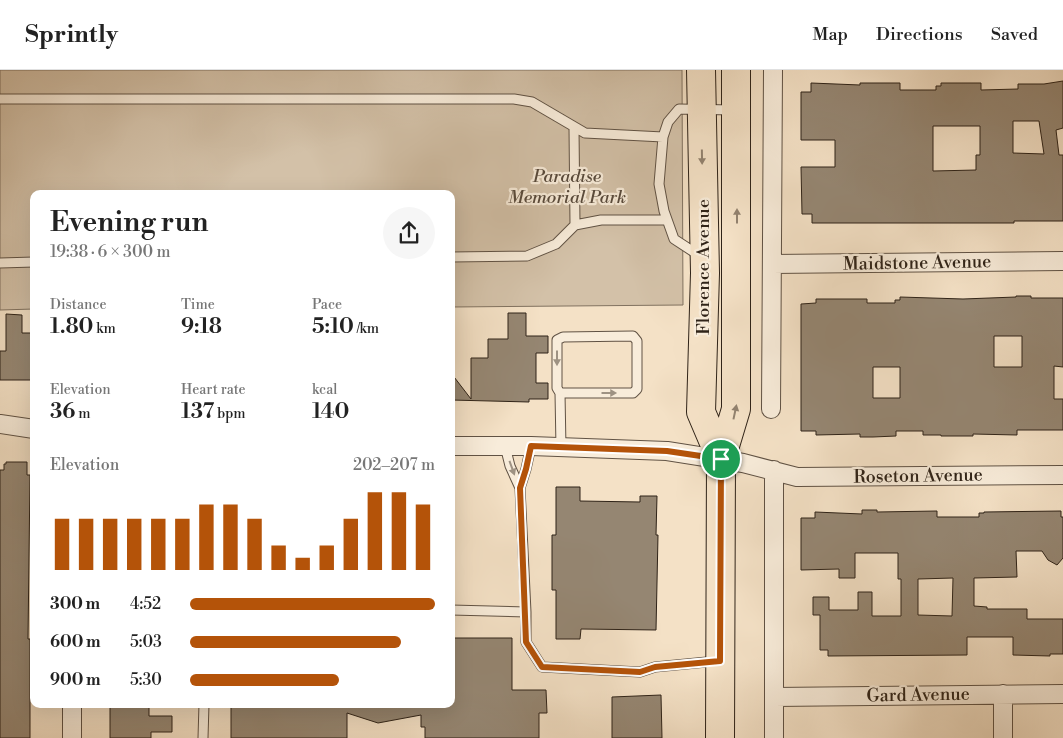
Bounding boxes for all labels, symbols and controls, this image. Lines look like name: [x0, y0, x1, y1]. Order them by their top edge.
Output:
text: Sprintly: [25, 20, 118, 50]
text: Map: [812, 23, 848, 46]
text: Directions: [876, 23, 963, 46]
text: Saved: [991, 23, 1038, 46]
one-way arrow: [699, 149, 707, 165]
park label: Paradise Memorial Park: [508, 165, 626, 209]
street label: Florence Avenue: [692, 199, 715, 335]
text: Evening run: [50, 205, 209, 240]
button: share: [383, 207, 435, 259]
one-way arrow: [733, 207, 741, 223]
text: 19:38 · 6 × 300 m: [50, 242, 170, 262]
street label: Maidstone Avenue: [843, 250, 991, 276]
text: Distance: [50, 296, 107, 314]
text: Time: [181, 296, 215, 314]
text: Pace: [312, 296, 342, 314]
text: 1.80: [50, 314, 93, 340]
text: 9:18: [181, 314, 222, 340]
text: 5:10: [312, 314, 354, 340]
text: km: [93, 320, 116, 338]
text: /km: [354, 320, 379, 338]
one-way arrow: [553, 351, 561, 367]
text: Elevation: [50, 381, 111, 399]
text: Heart rate: [181, 381, 246, 399]
text: kcal: [312, 381, 337, 399]
one-way arrow: [601, 389, 617, 397]
text: 36: [50, 399, 75, 425]
text: 137: [181, 399, 214, 425]
text: 140: [312, 399, 349, 425]
one-way arrow: [731, 404, 739, 420]
text: m: [75, 405, 91, 423]
text: bpm: [214, 405, 246, 423]
pin: [700, 438, 742, 480]
icon: arrive: [707, 445, 735, 473]
text: Elevation: [50, 455, 119, 475]
text: 202–207 m: [353, 455, 435, 475]
one-way arrow: [508, 460, 516, 475]
street label: Roseton Avenue: [853, 463, 983, 489]
text: 300 m: [50, 594, 100, 614]
text: 4:52: [130, 594, 161, 614]
text: 600 m: [50, 632, 100, 652]
text: 5:03: [130, 632, 162, 652]
text: 900 m: [50, 670, 100, 690]
text: 5:30: [130, 670, 162, 690]
street label: Gard Avenue: [866, 683, 970, 707]

